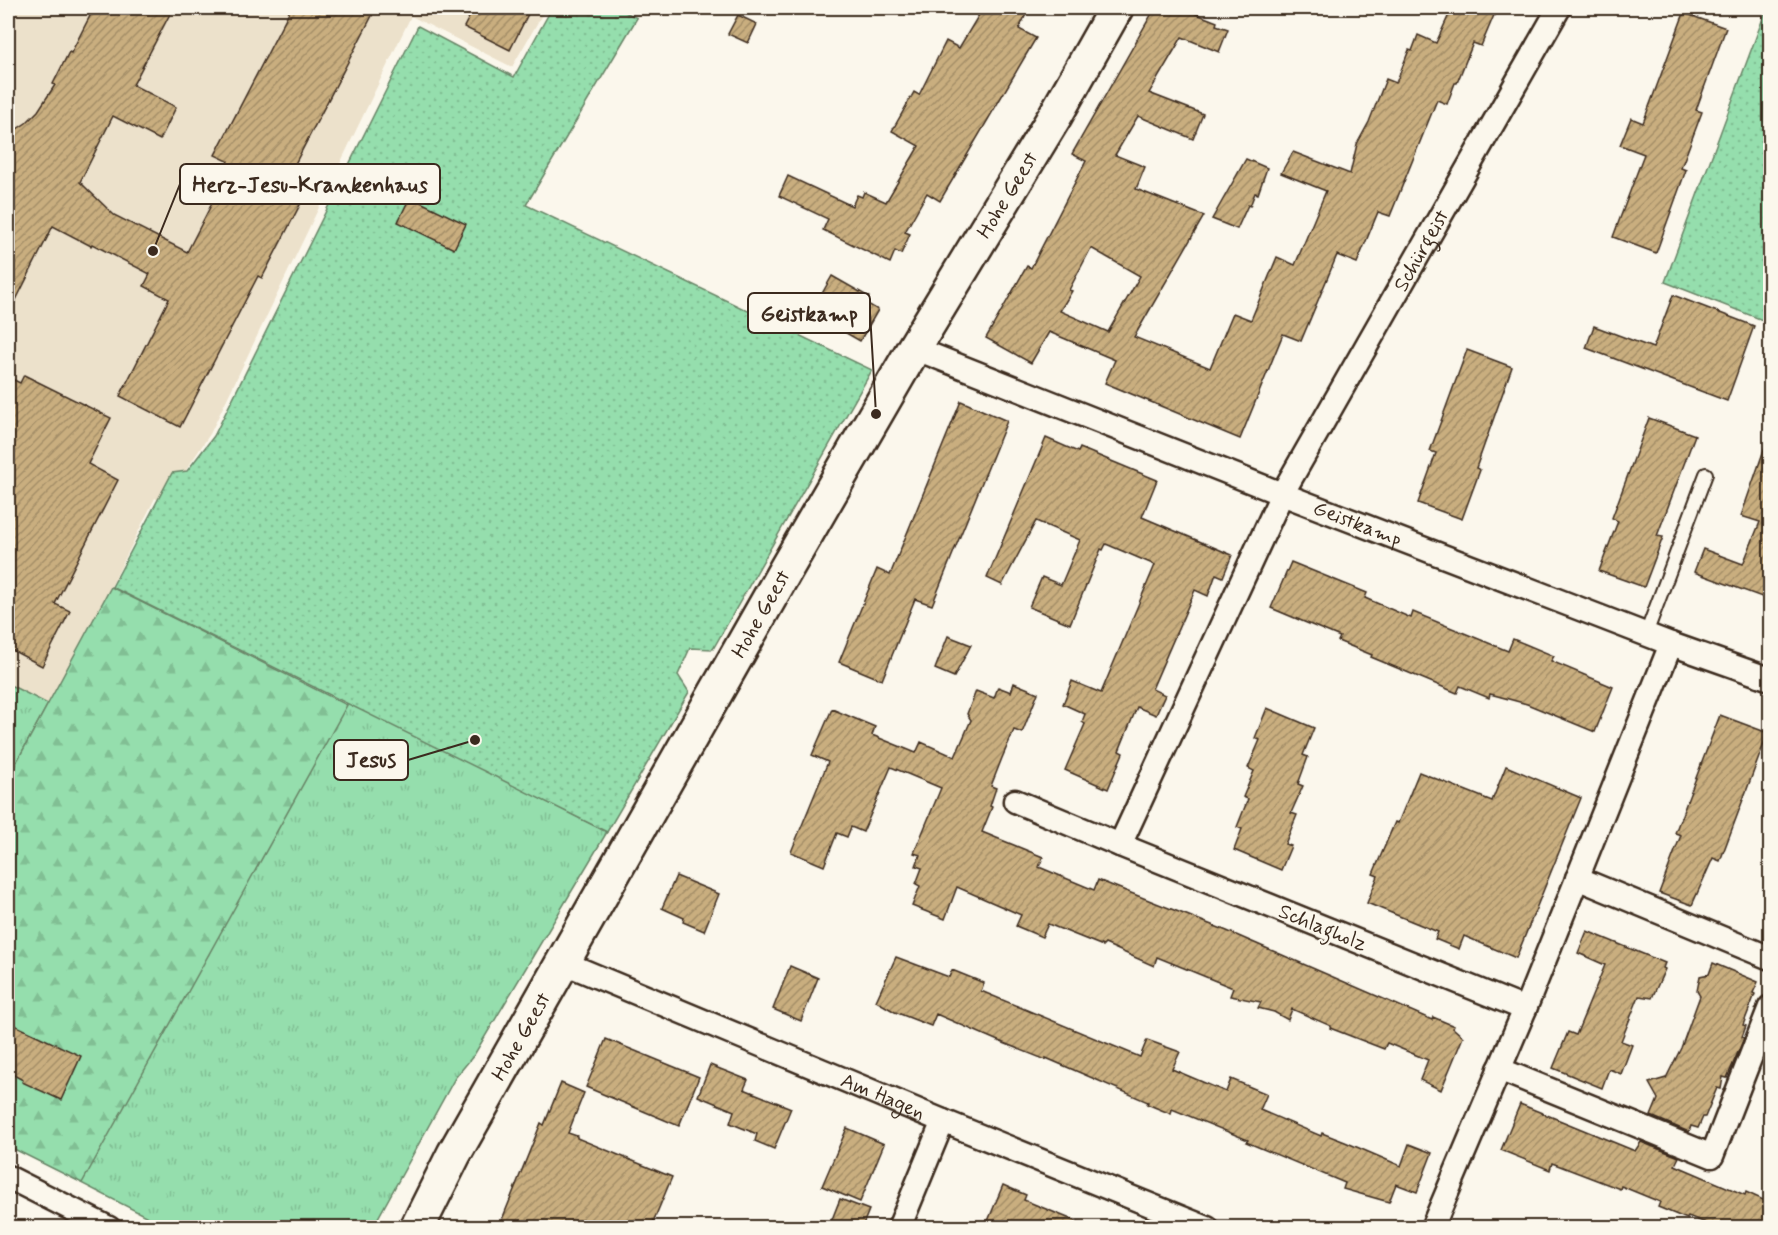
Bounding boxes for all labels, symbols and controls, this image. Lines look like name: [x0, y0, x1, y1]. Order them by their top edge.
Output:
street label: Hohe Geest: [971, 146, 1045, 244]
callout: Herz-Jesu-Krankenhaus: [180, 164, 440, 204]
text: Herz-Jesu-Krankenhaus: [192, 172, 428, 200]
street label: Schürgeist: [1387, 204, 1456, 297]
callout: Geistkamp: [748, 293, 870, 333]
text: Geistkamp: [760, 301, 858, 329]
street label: Geistkamp: [1309, 494, 1406, 554]
street label: Hohe Geest: [725, 565, 798, 663]
callout: Jesus: [334, 740, 408, 780]
text: Jesus: [346, 747, 396, 775]
street label: Schlagholz: [1273, 898, 1371, 960]
street label: Hohe Geest: [485, 987, 558, 1086]
street label: Am Hagen: [836, 1067, 929, 1127]

